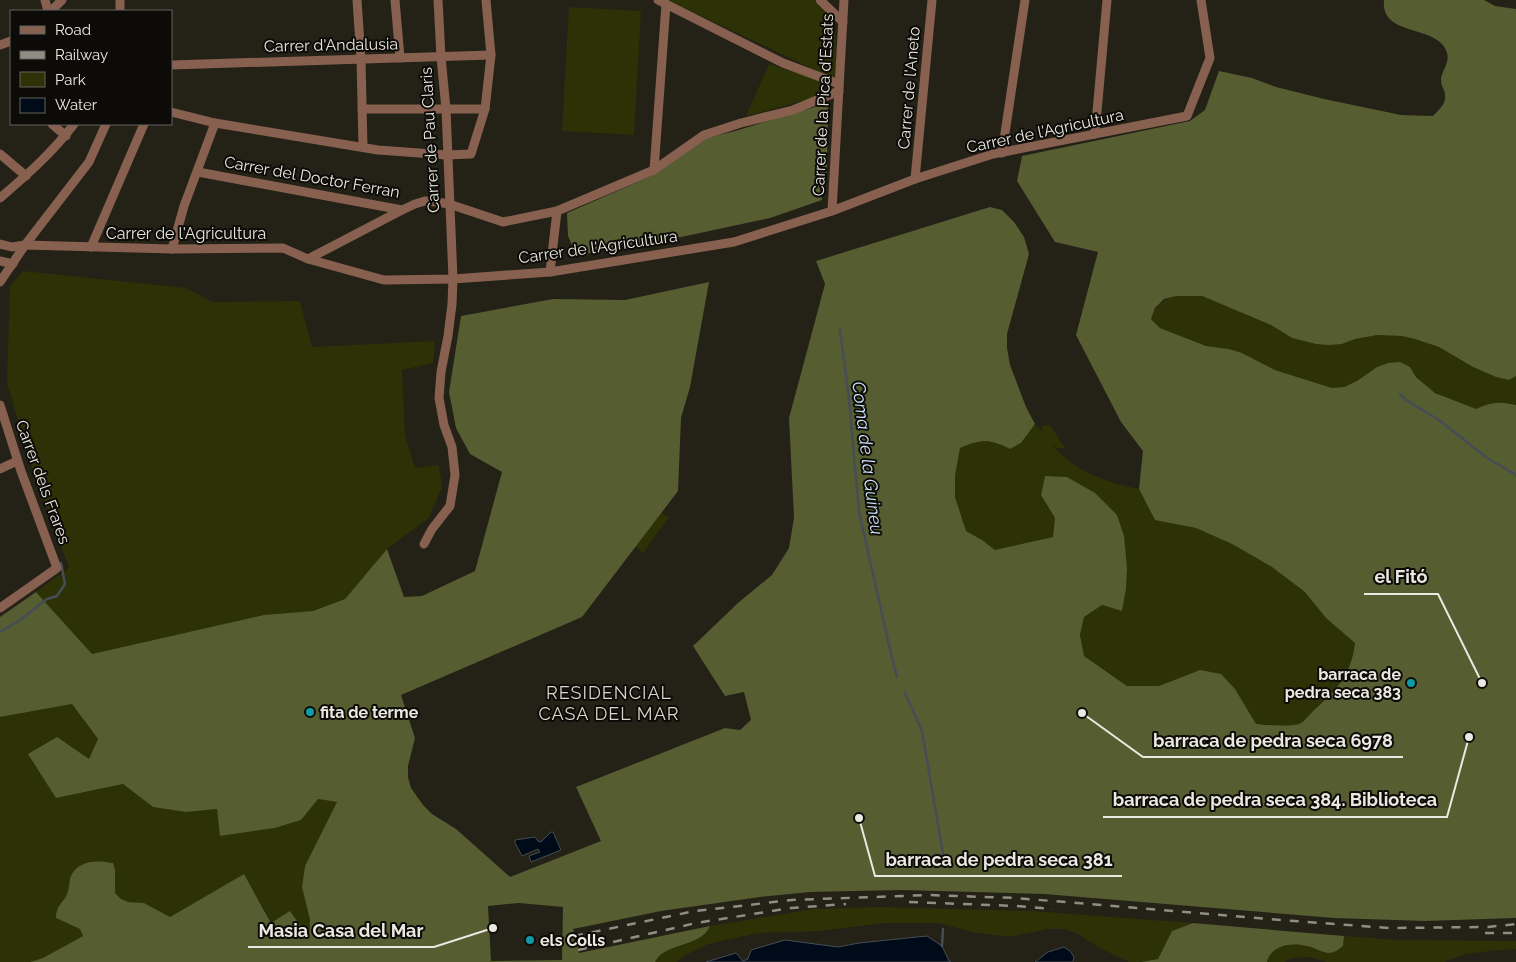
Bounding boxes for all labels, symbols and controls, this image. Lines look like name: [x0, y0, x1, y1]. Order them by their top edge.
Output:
legend: [10, 10, 172, 125]
street label: Carrer de la Pica d'Estats: [809, 13, 837, 197]
text: Road: [55, 21, 91, 39]
street label: Carrer de l'Aneto: [894, 26, 924, 150]
street label: Carrer d'Andalusia: [264, 34, 398, 56]
text: Railway: [55, 46, 108, 64]
street label: Carrer de Pau Claris: [417, 66, 443, 213]
text: Park: [55, 71, 86, 89]
text: Water: [55, 96, 98, 114]
street label: Carrer de l'Agricultura: [965, 105, 1125, 157]
street label: Carrer del Doctor Ferran: [223, 152, 401, 202]
street label: Carrer de l'Agricultura: [106, 224, 266, 243]
street label: Carrer de l'Agricultura: [517, 226, 679, 268]
water label: Coma de la Guineu: [848, 380, 888, 536]
street label: Carrer dels Frares: [12, 417, 74, 547]
callout: el Fitó: [1364, 561, 1438, 594]
text: el Fitó: [1375, 566, 1428, 587]
place label: barraca de pedra seca 383: [1285, 665, 1401, 702]
marker: barraca de pedra seca 383: [1405, 677, 1417, 689]
district label: RESIDENCIAL CASA DEL MAR: [538, 682, 680, 724]
place label: fita de terme: [320, 703, 419, 722]
marker: fita de terme: [304, 706, 316, 718]
callout: barraca de pedra seca 6978: [1143, 724, 1403, 757]
text: barraca de pedra seca 6978: [1153, 730, 1393, 751]
callout: barraca de pedra seca 384. Biblioteca: [1103, 784, 1447, 817]
text: barraca de pedra seca 384. Biblioteca: [1113, 789, 1437, 810]
callout: barraca de pedra seca 381: [875, 843, 1122, 876]
text: barraca de pedra seca 381: [885, 849, 1113, 870]
callout: Masia Casa del Mar: [248, 914, 434, 947]
text: Masia Casa del Mar: [259, 920, 423, 941]
place label: els Colls: [540, 931, 605, 950]
marker: els Colls: [524, 934, 536, 946]

